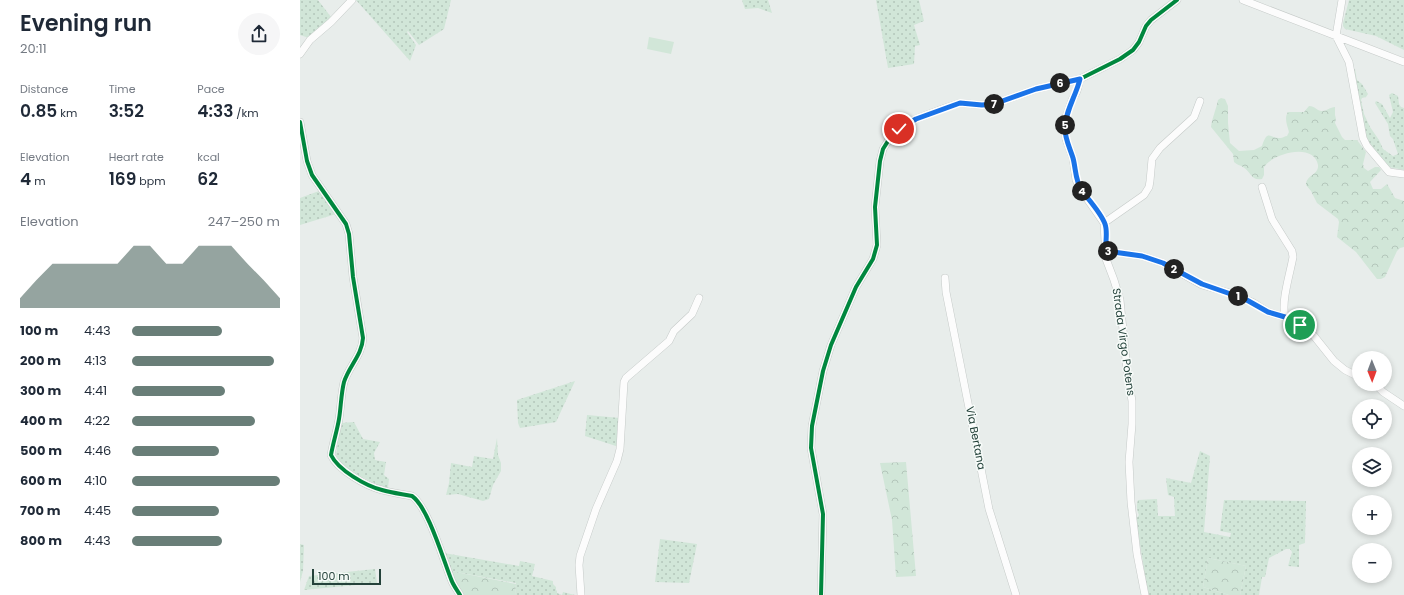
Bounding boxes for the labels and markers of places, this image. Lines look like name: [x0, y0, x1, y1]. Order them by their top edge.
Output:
pin: 6: [1050, 73, 1070, 93]
pin: 7: [984, 94, 1004, 114]
pin: [882, 112, 916, 146]
pin: 5: [1055, 115, 1075, 135]
pin: 4: [1072, 181, 1092, 201]
pin: 3: [1098, 241, 1118, 261]
pin: 2: [1164, 259, 1184, 279]
pin: 1: [1228, 286, 1248, 306]
pin: [1283, 308, 1317, 342]

